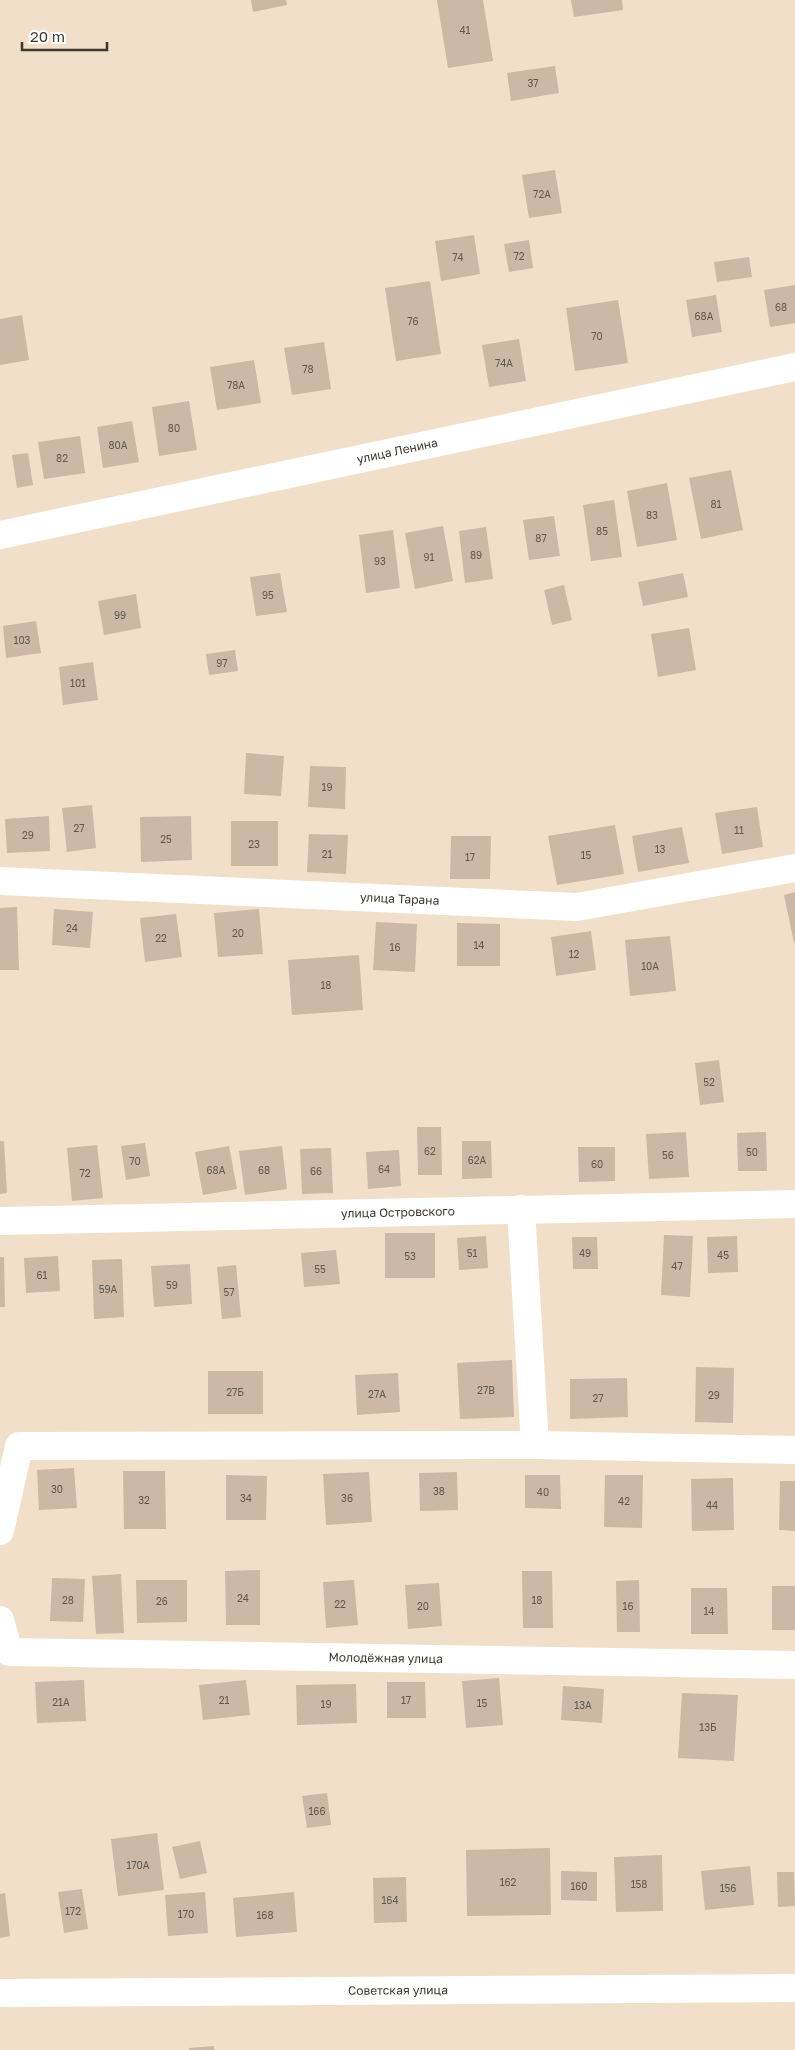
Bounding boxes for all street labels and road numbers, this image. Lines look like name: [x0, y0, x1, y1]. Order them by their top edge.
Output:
street label: улица Ленина: [355, 435, 439, 466]
street label: улица Тарана: [359, 889, 440, 908]
street label: улица Островского: [341, 1203, 455, 1221]
street label: Молодёжная улица: [328, 1649, 443, 1666]
street label: Советская улица: [348, 1982, 448, 1998]

